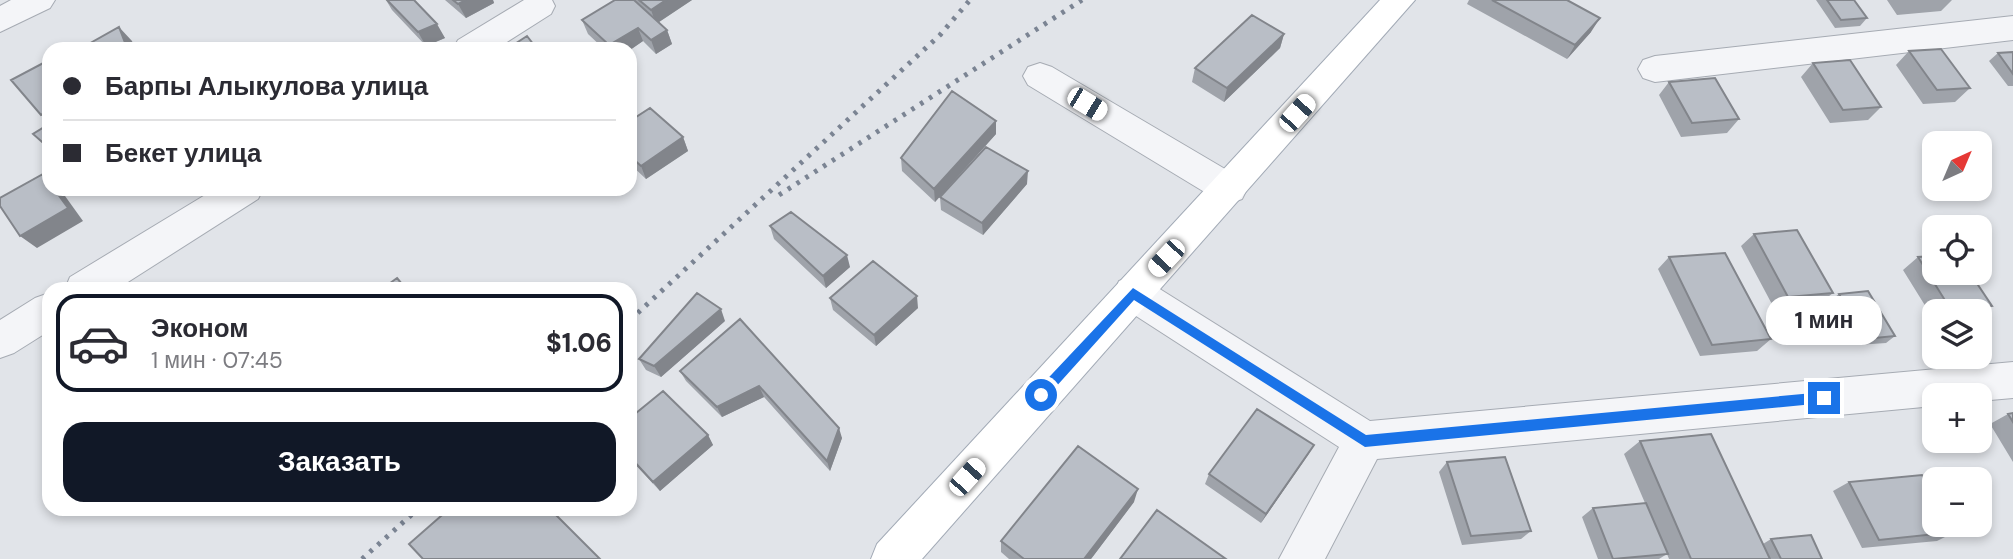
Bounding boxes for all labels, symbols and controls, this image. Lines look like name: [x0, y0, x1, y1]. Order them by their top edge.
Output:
text: Барпы Алыкулова улица: [105, 69, 428, 103]
car: [1064, 84, 1111, 124]
car: [1276, 90, 1319, 136]
north arrow: [1922, 131, 1992, 201]
map controls: [1922, 131, 1992, 537]
text: Бекет улица: [105, 136, 262, 170]
button: locate: [1922, 215, 1992, 285]
car: [1144, 235, 1189, 281]
callout: 1 мин: [1766, 296, 1882, 346]
button: layers: [1922, 299, 1992, 369]
text: 1 мин: [1795, 305, 1853, 335]
text: Эконом: [151, 311, 249, 345]
icon: car: [67, 312, 130, 375]
text: $1.06: [546, 326, 612, 360]
text: 1 мин · 07:45: [151, 345, 283, 375]
route start: [1025, 379, 1057, 411]
route end: [1808, 382, 1840, 414]
button: +: [1922, 383, 1992, 453]
button: Заказать: [63, 422, 616, 502]
car: [946, 454, 989, 500]
button: −: [1922, 467, 1992, 537]

